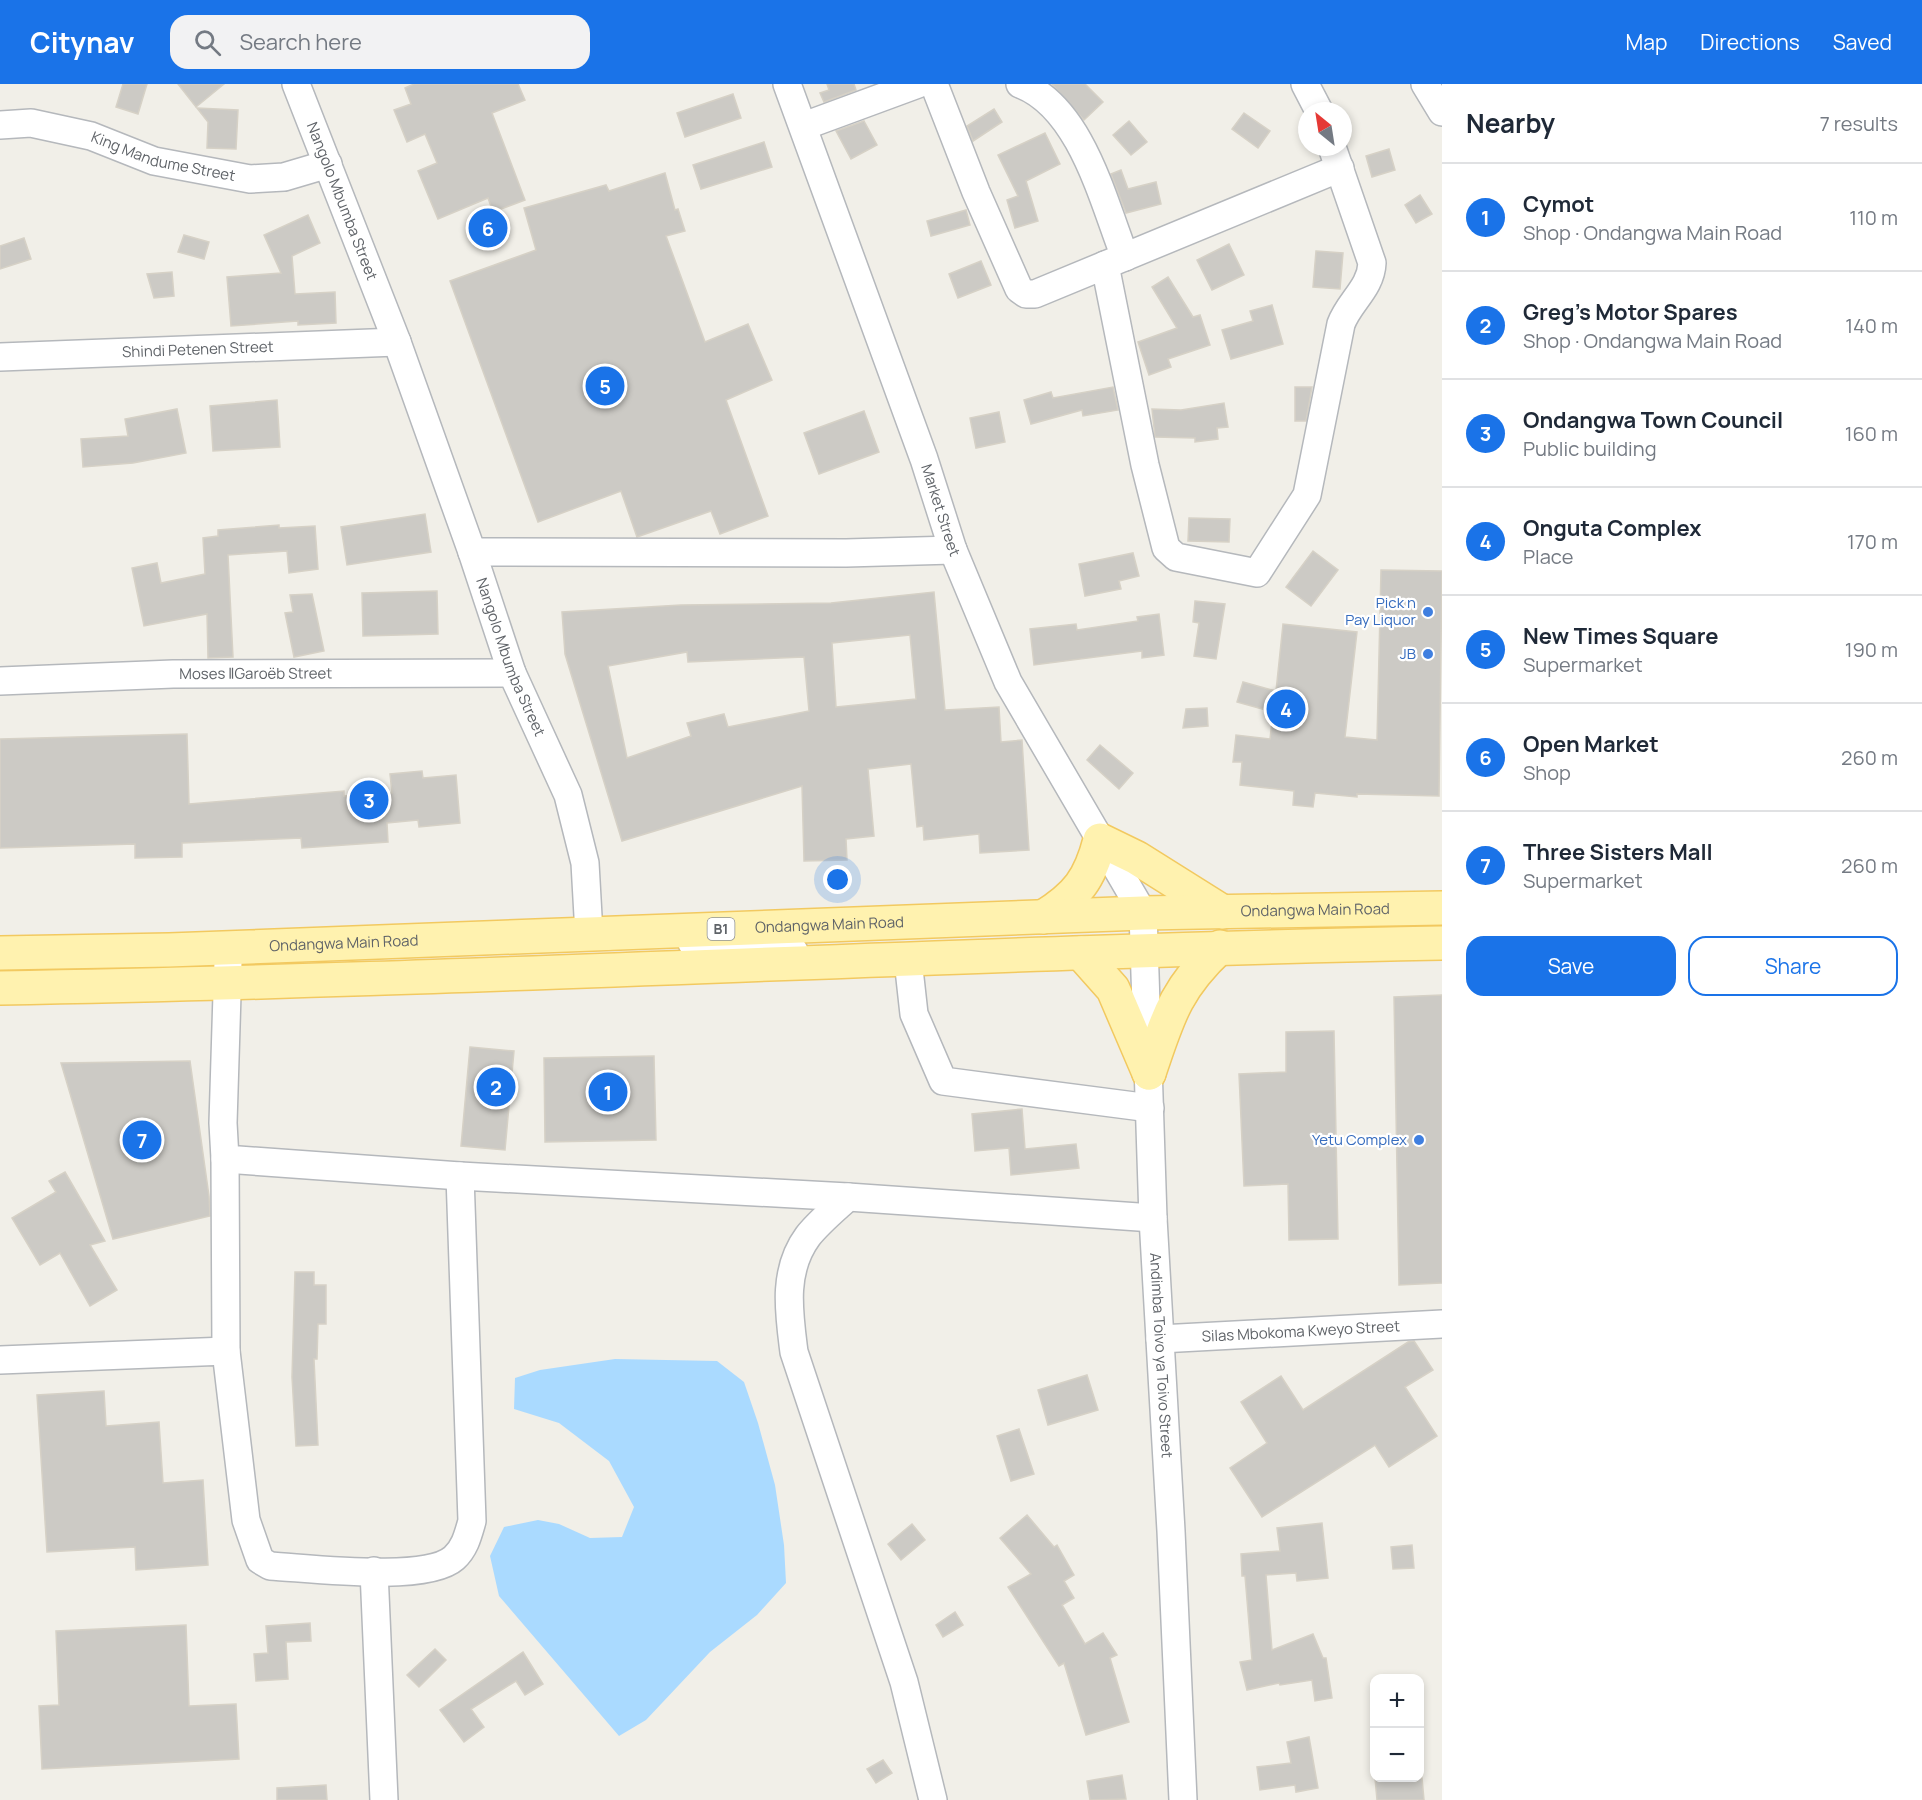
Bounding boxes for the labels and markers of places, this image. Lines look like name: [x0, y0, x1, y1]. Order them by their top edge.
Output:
pin: 6: [468, 206, 508, 250]
pin: 5: [586, 364, 624, 408]
place label: Pick n Pay Liquor: [1345, 592, 1417, 630]
marker: Pick n Pay Liquor: [1421, 605, 1435, 619]
place label: JB: [1400, 643, 1416, 664]
marker: JB: [1421, 647, 1435, 661]
pin: 4: [1266, 686, 1306, 732]
pin: 3: [350, 778, 388, 822]
pin: 2: [476, 1064, 516, 1110]
pin: 1: [588, 1070, 628, 1114]
pin: 7: [122, 1118, 162, 1162]
place label: Yetu Complex: [1312, 1129, 1407, 1150]
marker: Yetu Complex: [1412, 1133, 1426, 1147]

